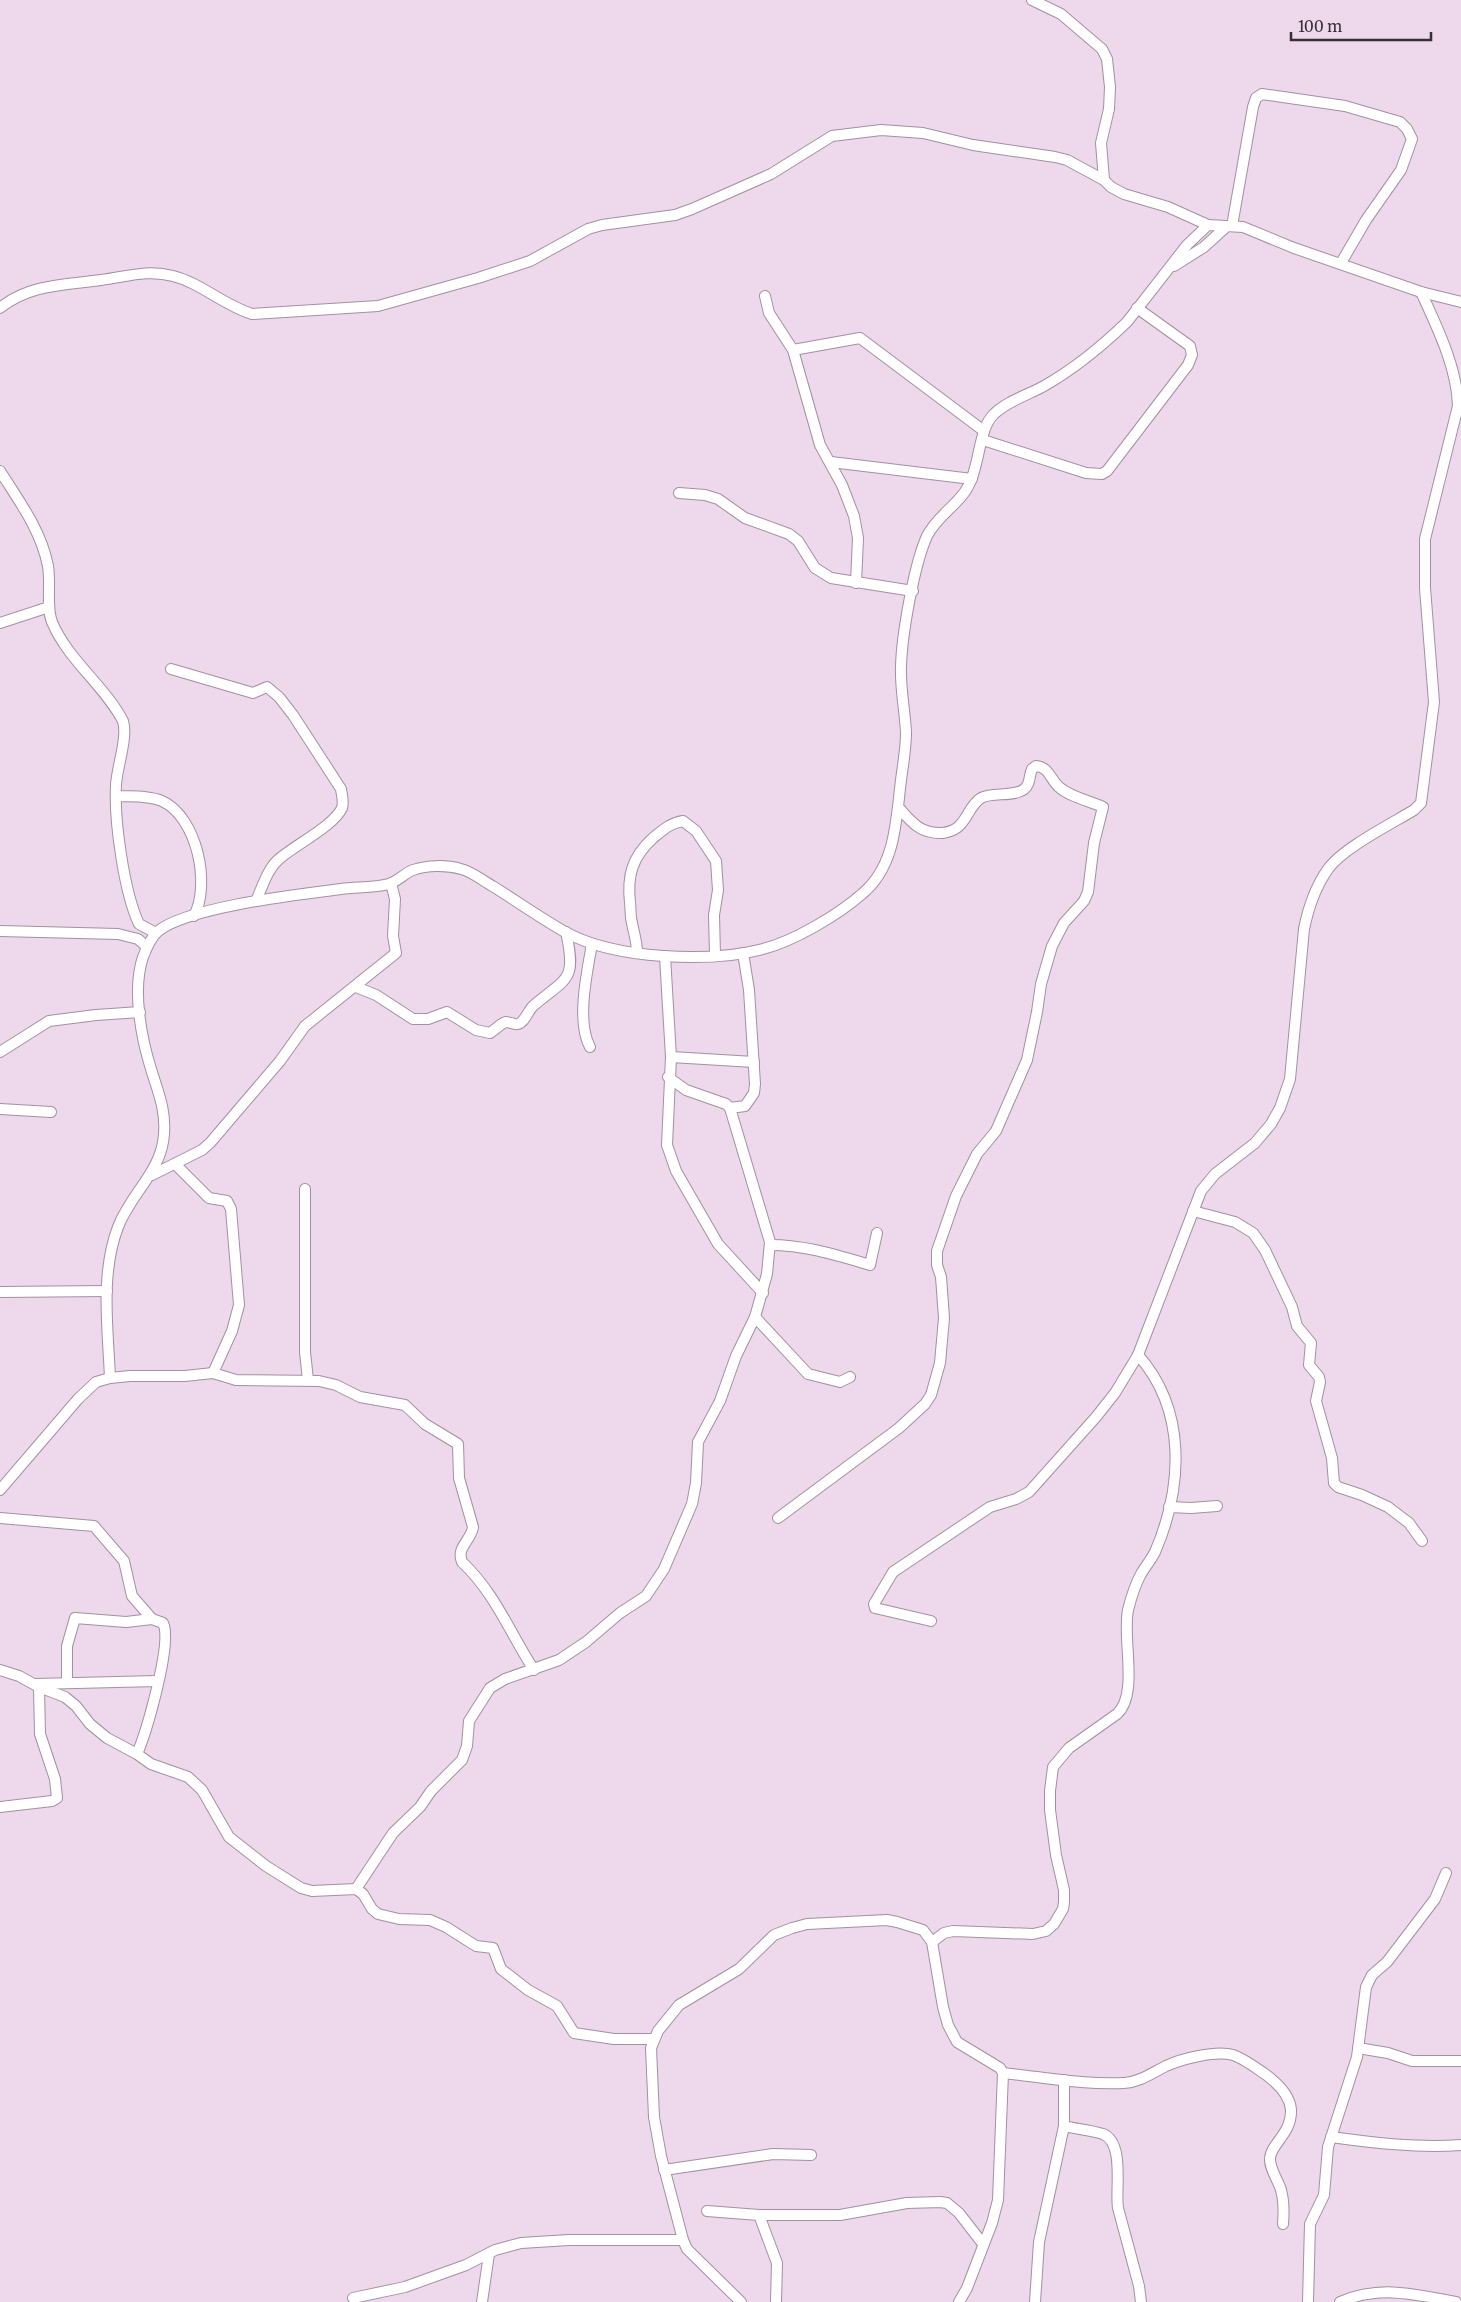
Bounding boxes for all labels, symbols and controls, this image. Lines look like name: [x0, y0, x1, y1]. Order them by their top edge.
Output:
scale bar: [1291, 10, 1431, 42]
text: 100 m: [1298, 17, 1342, 36]

